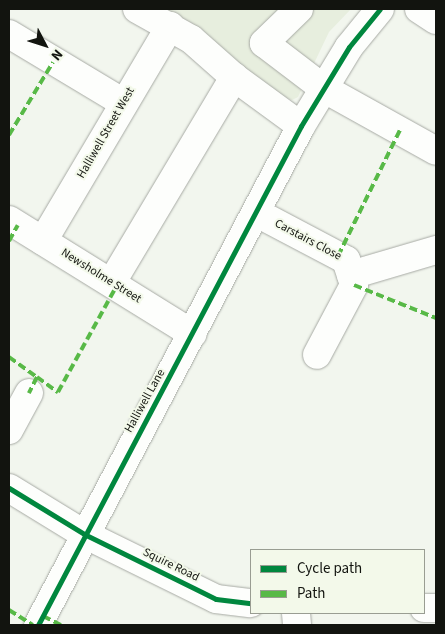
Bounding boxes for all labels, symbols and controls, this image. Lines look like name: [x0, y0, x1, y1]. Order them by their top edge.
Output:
north arrow: [20, 20, 70, 70]
text: N: [46, 45, 67, 65]
street label: Halliwell Street West: [74, 85, 138, 181]
street label: Carstairs Close: [272, 216, 344, 264]
street label: Newsholme Street: [58, 246, 144, 306]
street label: Halliwell Lane: [122, 367, 168, 435]
street label: Squire Road: [141, 545, 201, 585]
legend: [250, 549, 425, 614]
text: Cycle path: [297, 558, 362, 579]
text: Path: [297, 583, 325, 604]

